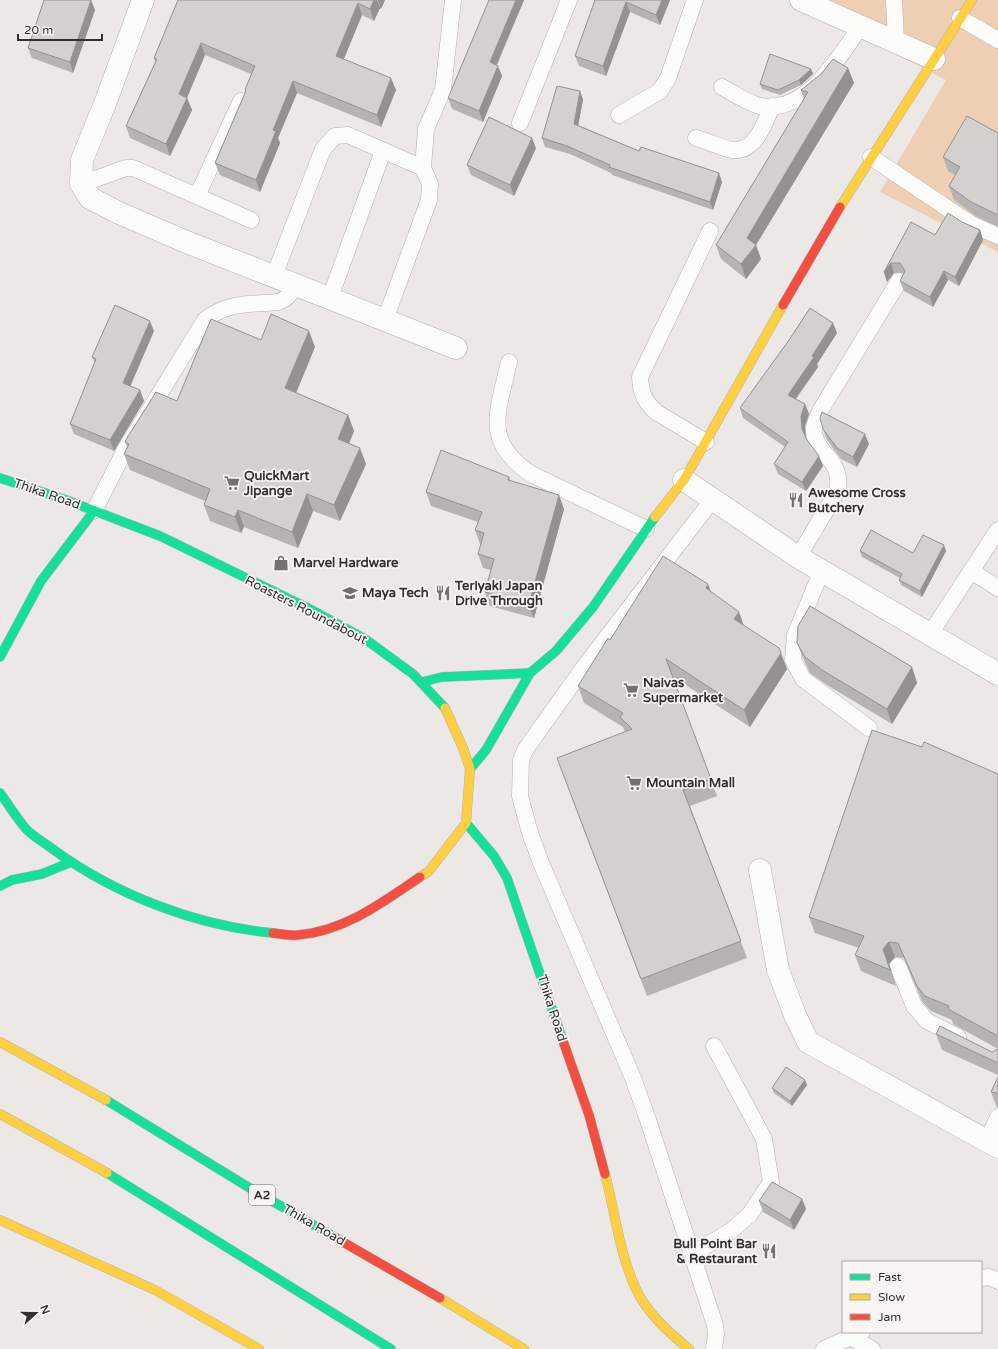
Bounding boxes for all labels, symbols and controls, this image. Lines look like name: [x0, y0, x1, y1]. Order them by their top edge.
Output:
scale bar: [18, 16, 102, 42]
text: 20 m: [24, 23, 53, 37]
place label: QuickMart Jipange: [243, 468, 309, 499]
supermarket icon: QuickMart Jipange: [223, 474, 241, 492]
street label: Thika Road: [12, 475, 82, 513]
place label: Awesome Cross Butchery: [808, 485, 906, 516]
restaurant icon: Awesome Cross Butchery: [787, 491, 805, 509]
shop icon: Marvel Hardware: [272, 554, 290, 572]
place label: Marvel Hardware: [293, 555, 399, 571]
street label: Roasters Roundabout: [242, 572, 370, 648]
place label: Teriyaki Japan Drive Through: [454, 578, 543, 609]
school or university icon: Maya Tech: [341, 584, 359, 602]
restaurant icon: Teriyaki Japan Drive Through: [434, 584, 452, 602]
place label: Maya Tech: [362, 585, 429, 601]
place label: Naivas Supermarket: [643, 675, 723, 706]
supermarket icon: Naivas Supermarket: [622, 681, 640, 699]
supermarket icon: Mountain Mall: [625, 774, 643, 792]
place label: Mountain Mall: [646, 775, 735, 791]
street label: Thika Road: [534, 973, 570, 1043]
road number: A2: [249, 1185, 275, 1205]
street label: Thika Road: [280, 1201, 348, 1249]
place label: Bull Point Bar & Restaurant: [673, 1236, 758, 1267]
restaurant icon: Bull Point Bar & Restaurant: [760, 1242, 778, 1260]
legend: [842, 1261, 982, 1333]
text: Fast: [878, 1270, 902, 1284]
text: Slow: [878, 1290, 905, 1304]
north arrow: [16, 1293, 56, 1333]
text: N: [37, 1303, 53, 1316]
text: Jam: [878, 1310, 901, 1324]

